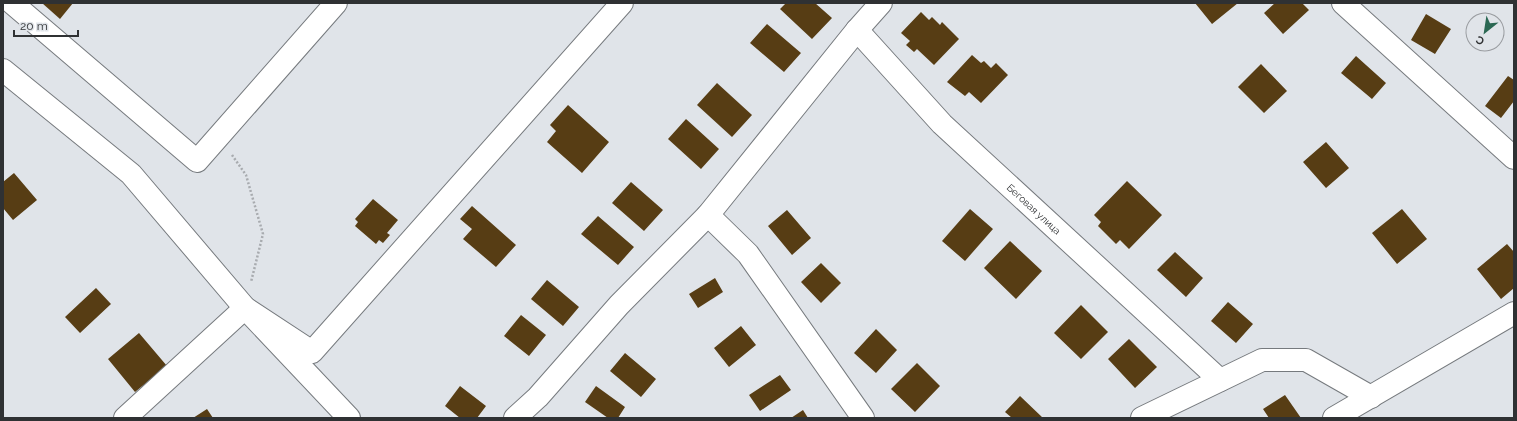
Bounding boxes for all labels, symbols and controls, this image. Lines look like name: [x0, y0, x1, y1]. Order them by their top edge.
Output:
scale bar: [14, 12, 78, 38]
north arrow: [1465, 12, 1505, 52]
text: 20 m: [20, 19, 48, 33]
text: С: [1473, 32, 1487, 48]
street label: Беговая улица: [1005, 182, 1063, 237]

